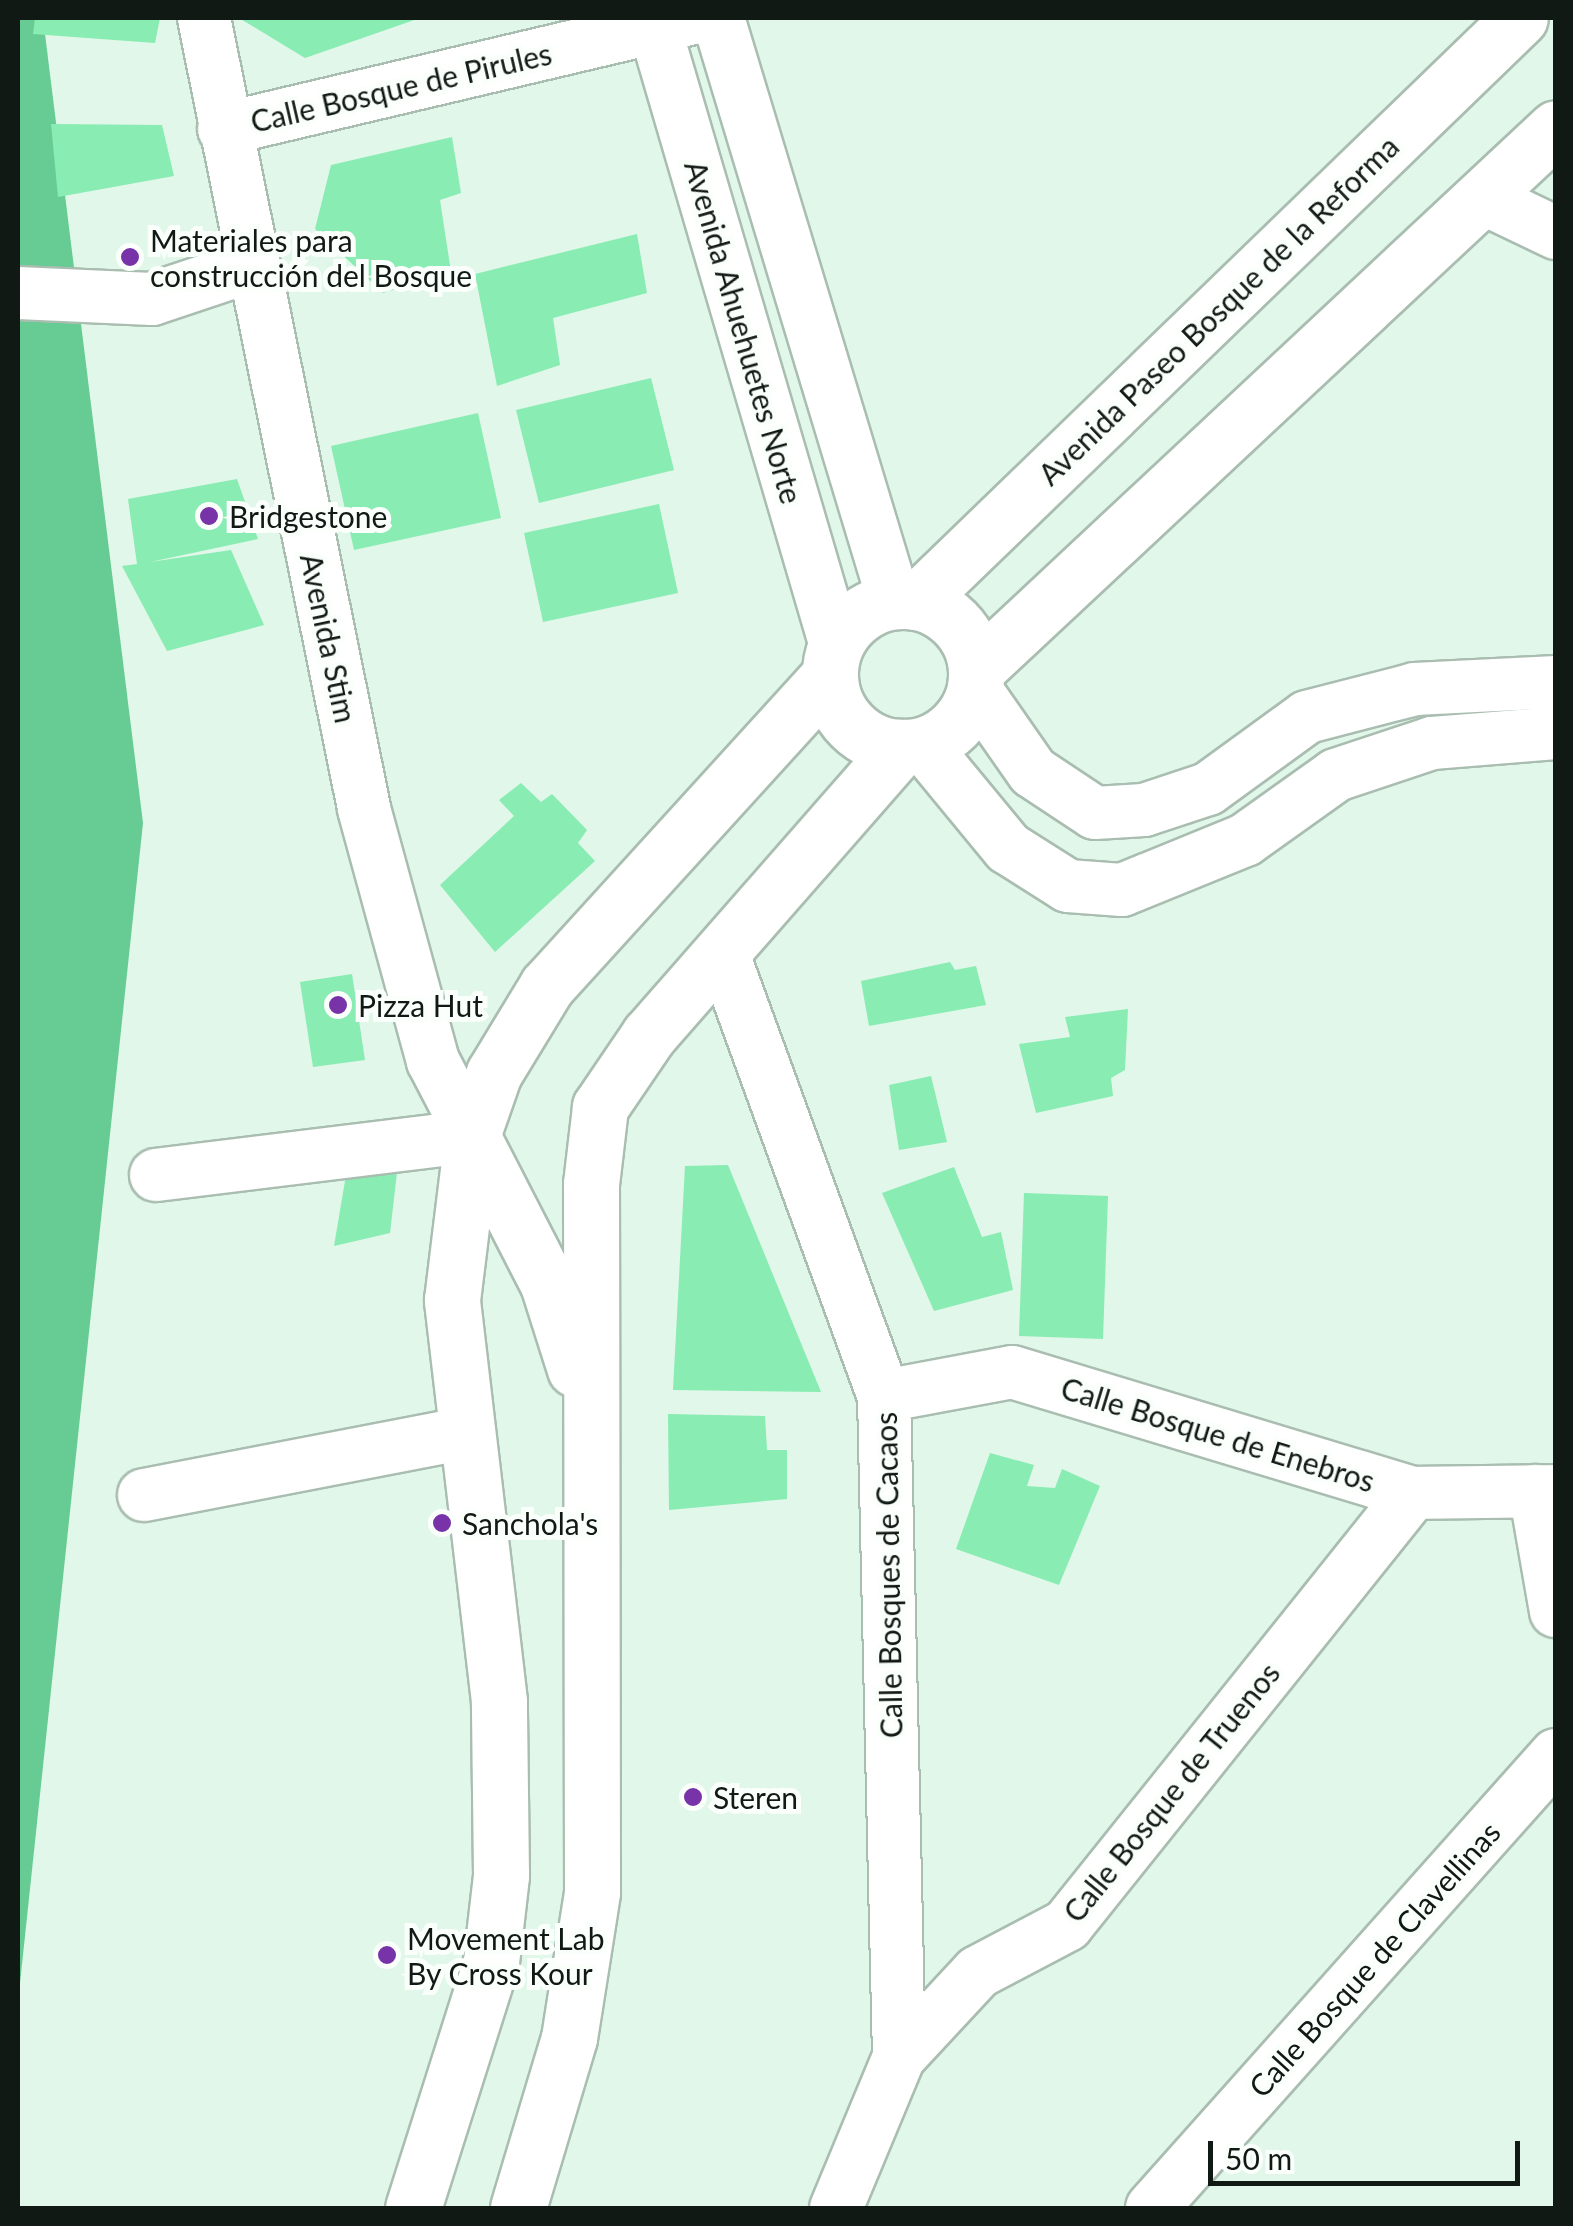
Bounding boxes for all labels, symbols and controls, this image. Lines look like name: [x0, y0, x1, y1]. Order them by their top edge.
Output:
street label: Calle Bosque de Pirules: [247, 35, 555, 139]
street label: Avenida Paseo Bosque de la Reforma: [1030, 128, 1406, 492]
street label: Avenida Ahuehuetes Norte: [678, 156, 810, 508]
place label: Materiales para construcción del Bosque: [150, 222, 472, 292]
marker: Materiales para construcción del Bosque: [119, 246, 141, 268]
place label: Bridgestone: [229, 498, 387, 534]
marker: Bridgestone: [198, 505, 220, 527]
street label: Avenida Stim: [294, 550, 364, 726]
place label: Pizza Hut: [358, 987, 483, 1023]
marker: Pizza Hut: [327, 994, 349, 1016]
street label: Calle Bosque de Enebros: [1057, 1369, 1379, 1499]
street label: Calle Bosques de Cacaos: [867, 1412, 909, 1738]
place label: Sanchola's: [462, 1505, 598, 1541]
marker: Sanchola's: [431, 1512, 453, 1534]
street label: Calle Bosque de Truenos: [1055, 1655, 1287, 1929]
place label: Steren: [713, 1779, 798, 1815]
marker: Steren: [682, 1786, 704, 1808]
street label: Calle Bosque de Clavellinas: [1241, 1814, 1507, 2104]
place label: Movement Lab By Cross Kour: [407, 1920, 604, 1990]
marker: Movement Lab By Cross Kour: [376, 1944, 398, 1966]
scale bar: [1213, 2121, 1526, 2183]
text: 50 m: [1225, 2140, 1292, 2176]

